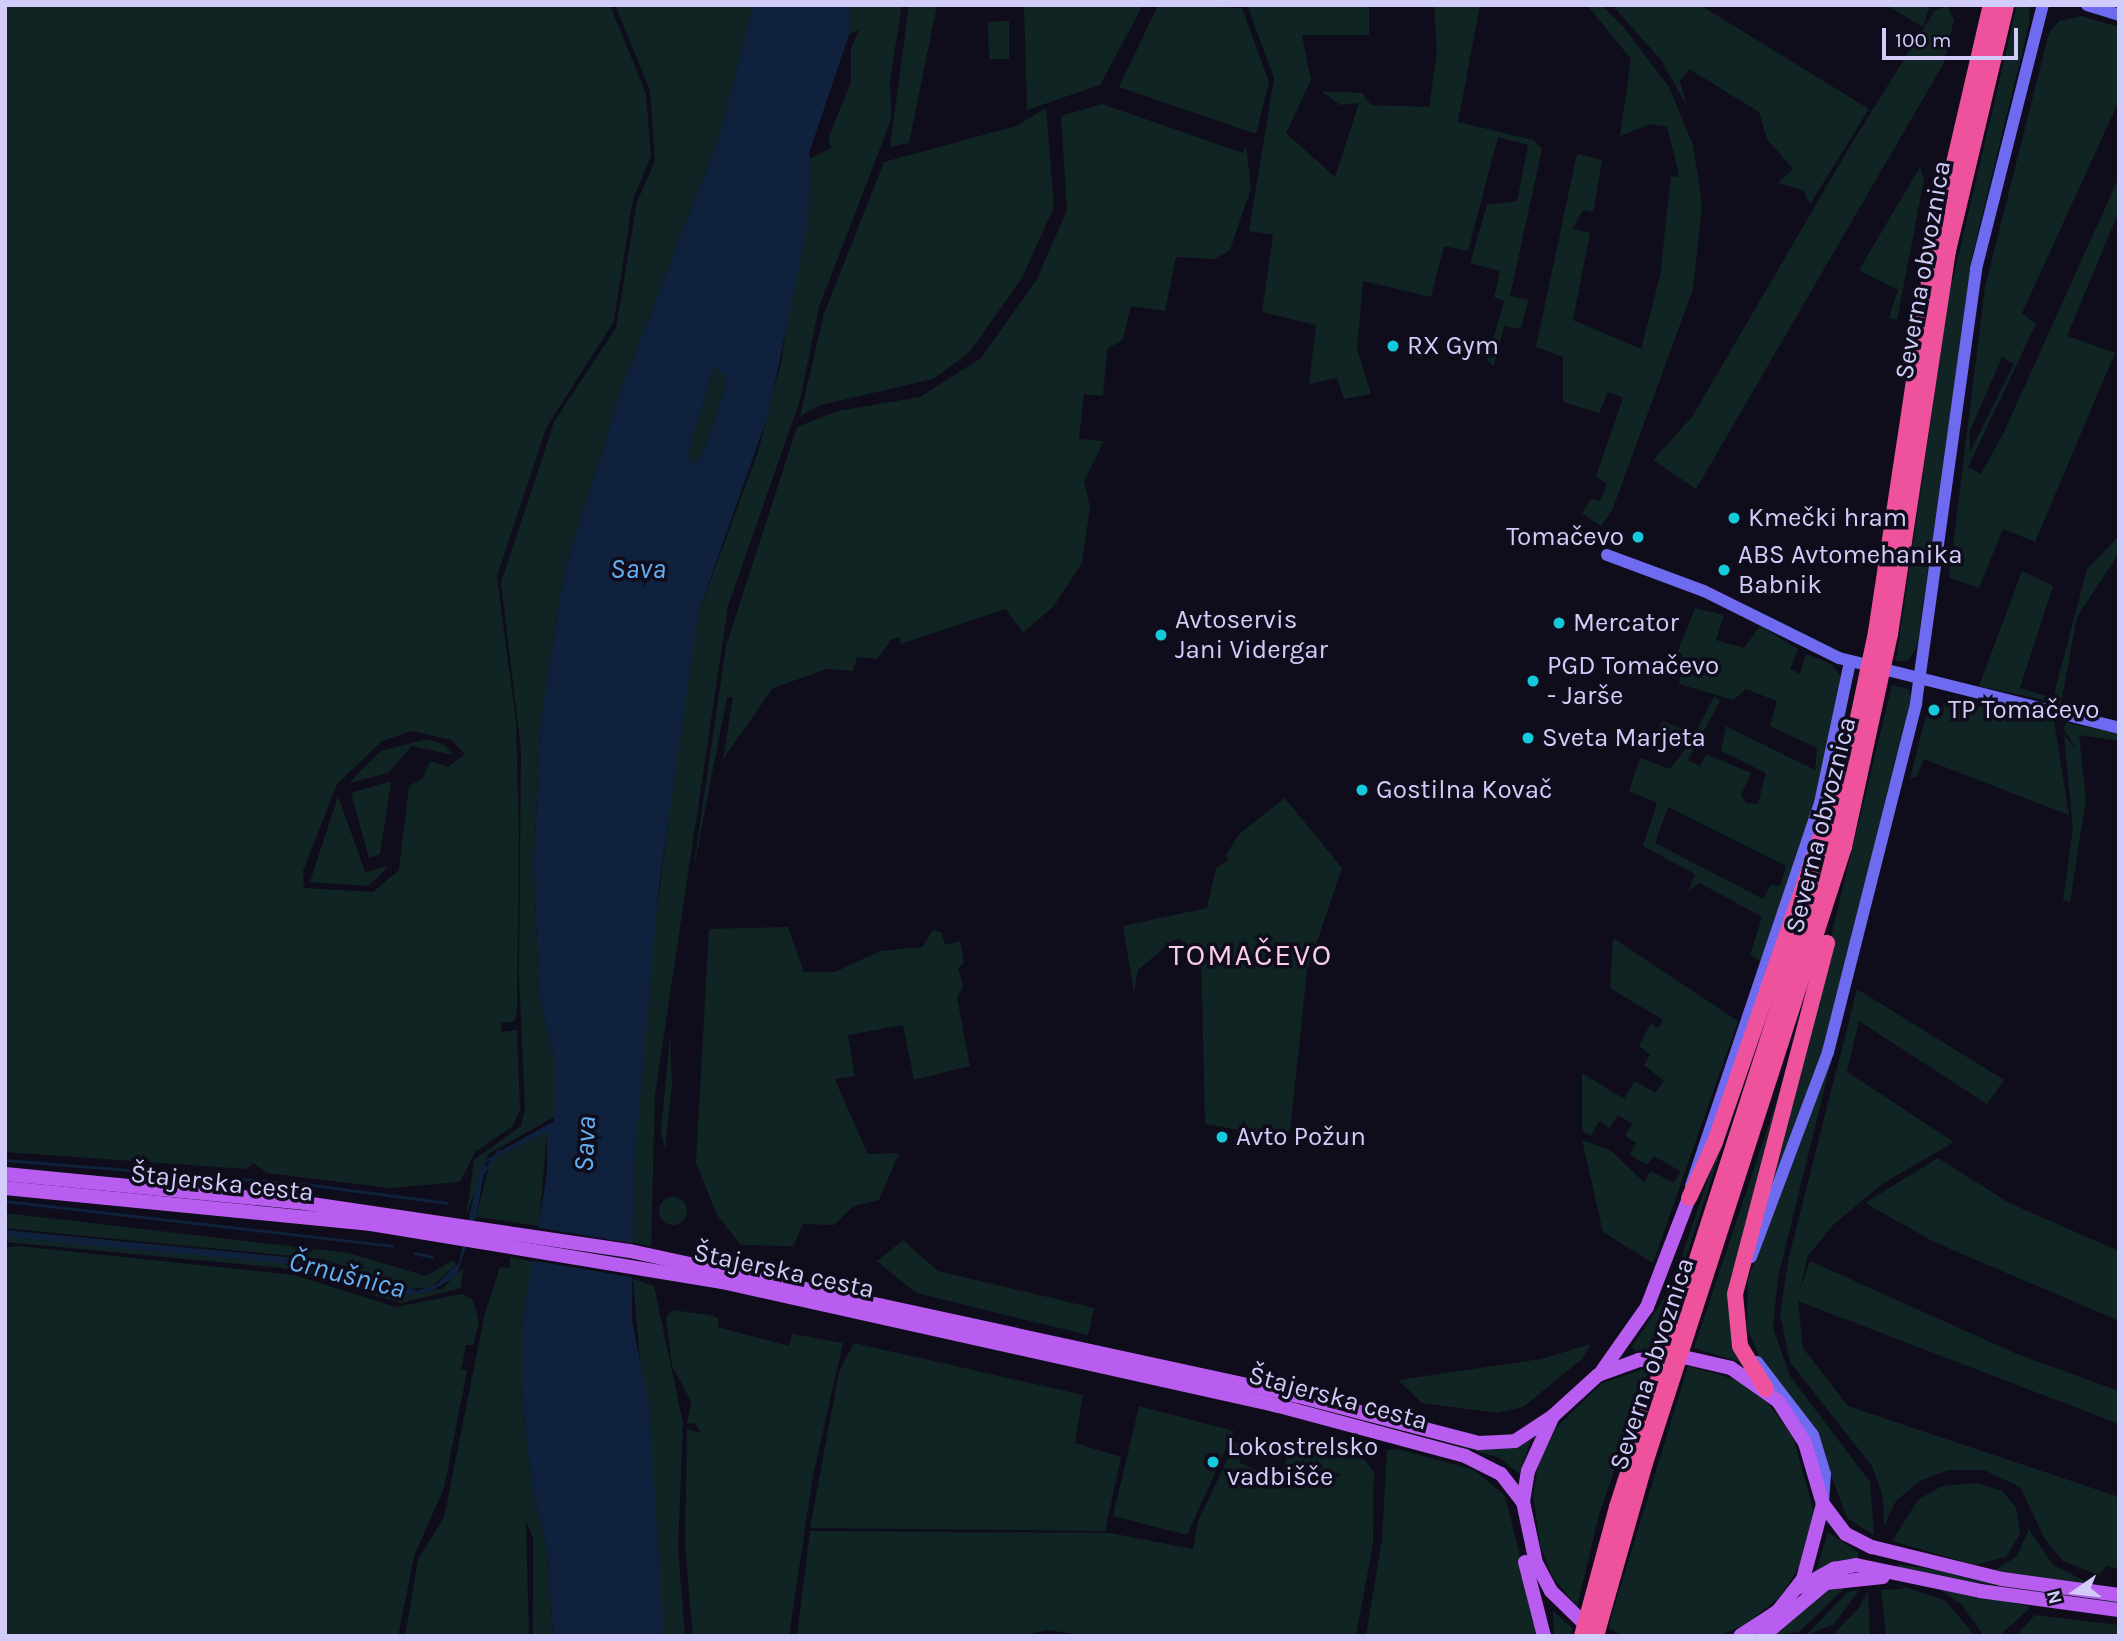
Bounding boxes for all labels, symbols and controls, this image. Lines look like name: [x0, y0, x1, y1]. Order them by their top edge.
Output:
scale bar: [1886, 14, 2022, 58]
text: 100 m: [1895, 28, 1952, 52]
street label: Severna obvoznica: [1888, 158, 1958, 382]
place label: RX Gym: [1407, 330, 1499, 362]
marker: RX Gym: [1385, 338, 1401, 354]
place label: Kmečki hram: [1748, 502, 1907, 534]
marker: Kmečki hram: [1726, 510, 1742, 526]
place label: Tomačevo: [1506, 521, 1624, 553]
marker: Tomačevo: [1630, 529, 1646, 545]
place label: ABS Avtomehanika Babnik: [1738, 539, 1962, 600]
water label: Sava: [610, 552, 666, 586]
marker: ABS Avtomehanika Babnik: [1716, 562, 1732, 578]
place label: Avtoservis Jani Vidergar: [1175, 604, 1328, 666]
place label: Mercator: [1573, 607, 1679, 639]
marker: Mercator: [1551, 615, 1567, 631]
marker: Avtoservis Jani Vidergar: [1153, 627, 1169, 643]
place label: PGD Tomačevo - Jarše: [1547, 650, 1719, 712]
marker: PGD Tomačevo - Jarše: [1525, 673, 1541, 689]
place label: TP Tomačevo: [1948, 694, 2099, 726]
marker: TP Tomačevo: [1926, 702, 1942, 718]
street label: Severna obvoznica: [1779, 714, 1863, 936]
place label: Sveta Marjeta: [1542, 722, 1706, 754]
marker: Sveta Marjeta: [1520, 730, 1536, 746]
place label: Gostilna Kovač: [1376, 774, 1552, 806]
marker: Gostilna Kovač: [1354, 782, 1370, 798]
district label: TOMAČEVO: [1170, 937, 1332, 973]
water label: Sava: [567, 1115, 603, 1173]
place label: Avto Požun: [1236, 1121, 1366, 1153]
marker: Avto Požun: [1214, 1129, 1230, 1145]
street label: Štajerska cesta: [129, 1158, 315, 1208]
street label: Štajerska cesta: [691, 1237, 877, 1305]
water label: Črnušnica: [285, 1244, 409, 1306]
street label: Severna obvoznica: [1603, 1254, 1701, 1474]
street label: Štajerska cesta: [1245, 1359, 1431, 1437]
place label: Lokostrelsko vadbišče: [1227, 1431, 1378, 1492]
marker: Lokostrelsko vadbišče: [1205, 1454, 1221, 1470]
north arrow: [2040, 1557, 2110, 1627]
text: N: [2042, 1588, 2067, 1606]

